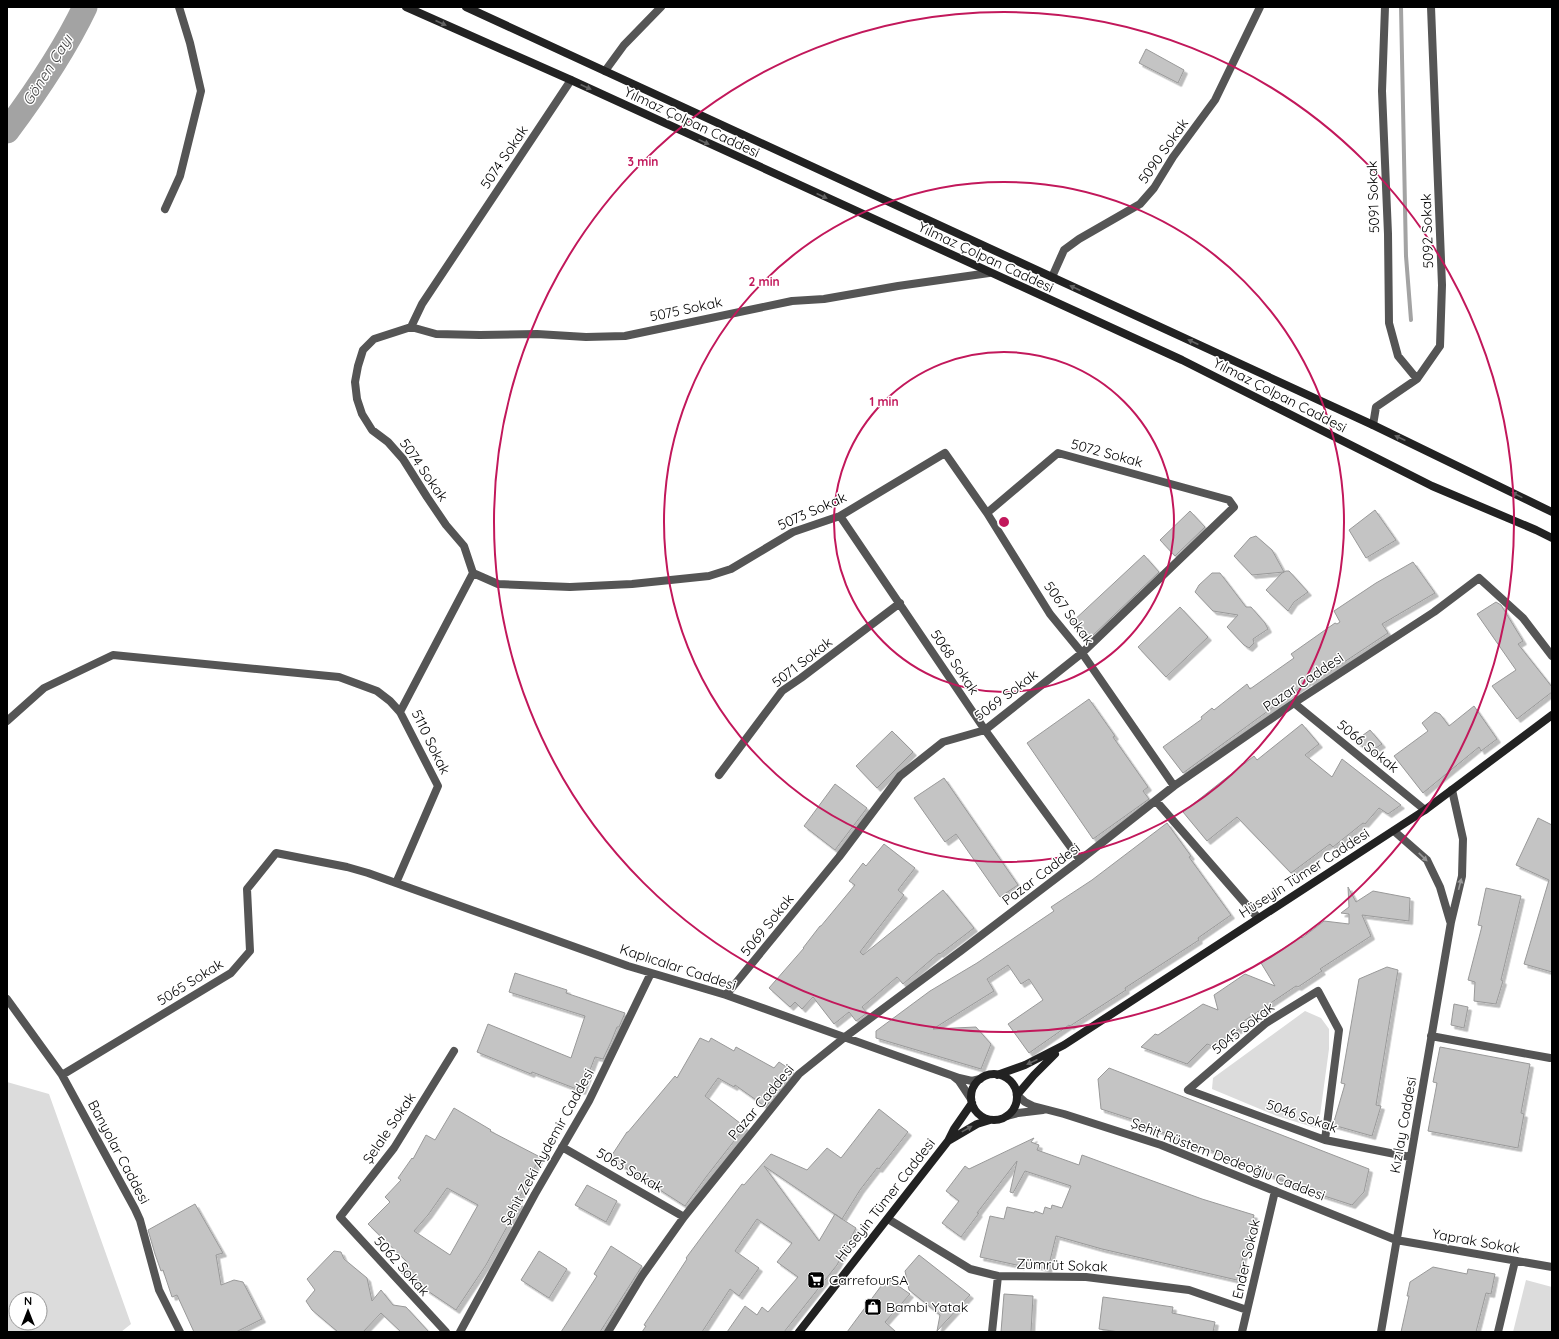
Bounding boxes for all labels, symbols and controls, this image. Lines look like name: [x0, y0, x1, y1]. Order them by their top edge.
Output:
one-way arrow: [436, 20, 447, 26]
water label: Gönen Çayı: [18, 30, 77, 109]
street label: Yılmaz Çolpan Caddesi: [621, 83, 763, 161]
one-way arrow: [580, 84, 591, 90]
street label: 5090 Sokak: [1134, 115, 1192, 187]
street label: 5074 Sokak: [476, 122, 532, 192]
one-way arrow: [698, 139, 710, 145]
text: 3 min: [628, 154, 658, 169]
street label: 5091 Sokak: [1363, 160, 1383, 234]
one-way arrow: [816, 193, 828, 199]
street label: 5092 Sokak: [1417, 193, 1437, 269]
street label: Yılmaz Çolpan Caddesi: [915, 218, 1057, 296]
text: 2 min: [748, 274, 780, 289]
one-way arrow: [1070, 285, 1081, 291]
street label: 5075 Sokak: [648, 293, 724, 325]
one-way arrow: [1188, 339, 1199, 345]
street label: Yılmaz Çolpan Caddesi: [1210, 353, 1350, 437]
text: 1 min: [869, 394, 899, 409]
street label: 5074 Sokak: [396, 435, 452, 505]
street label: 5072 Sokak: [1069, 435, 1145, 471]
one-way arrow: [1394, 435, 1406, 441]
street label: 5073 Sokak: [775, 488, 849, 534]
one-way arrow: [1511, 492, 1523, 498]
centre of rings: [997, 515, 1011, 529]
street label: 5067 Sokak: [1040, 578, 1098, 648]
street label: 5068 Sokak: [927, 626, 983, 698]
street label: 5071 Sokak: [768, 633, 836, 691]
street label: Pazar Caddesi: [1259, 648, 1347, 716]
street label: 5069 Sokak: [971, 665, 1041, 725]
street label: 5110 Sokak: [408, 707, 454, 777]
street label: 5066 Sokak: [1333, 716, 1403, 776]
street label: Hüseyin Tümer Caddesi: [1235, 824, 1373, 922]
street label: Pazar Caddesi: [998, 839, 1084, 909]
one-way arrow: [1418, 852, 1428, 862]
one-way arrow: [1457, 878, 1463, 890]
street label: 5069 Sokak: [736, 890, 798, 960]
street label: Kaplıcalar Caddesi: [618, 940, 738, 994]
street label: 5065 Sokak: [154, 955, 226, 1009]
street label: 5045 Sokak: [1208, 998, 1278, 1058]
one-way arrow: [1026, 1059, 1037, 1065]
street label: Pazar Caddesi: [724, 1061, 798, 1143]
street label: Şehit Zeki Aydemir Caddesi: [496, 1065, 598, 1229]
street label: Kızılay Caddesi: [1386, 1075, 1420, 1175]
street label: Şelale Sokak: [359, 1089, 419, 1167]
street label: 5046 Sokak: [1264, 1095, 1340, 1137]
street label: Banyolar Caddesi: [84, 1097, 154, 1207]
street label: Şehit Rüstem Dedeoğlu Caddesi: [1128, 1114, 1328, 1204]
one-way arrow: [961, 1126, 973, 1132]
street label: Hüseyin Tümer Caddesi: [831, 1135, 939, 1265]
street label: 5063 Sokak: [593, 1144, 667, 1196]
street label: Ender Sokak: [1228, 1217, 1264, 1301]
street label: Yaprak Sokak: [1431, 1224, 1521, 1258]
street label: 5062 Sokak: [370, 1232, 434, 1300]
street label: Zümrüt Sokak: [1016, 1254, 1108, 1276]
supermarket icon: CarrefourSA: [806, 1270, 826, 1290]
place label: CarrefourSA: [829, 1271, 908, 1289]
north arrow: [8, 1291, 48, 1331]
text: N: [24, 1294, 32, 1308]
shop icon: Bambi Yatak: [863, 1297, 883, 1317]
place label: Bambi Yatak: [886, 1298, 968, 1316]

